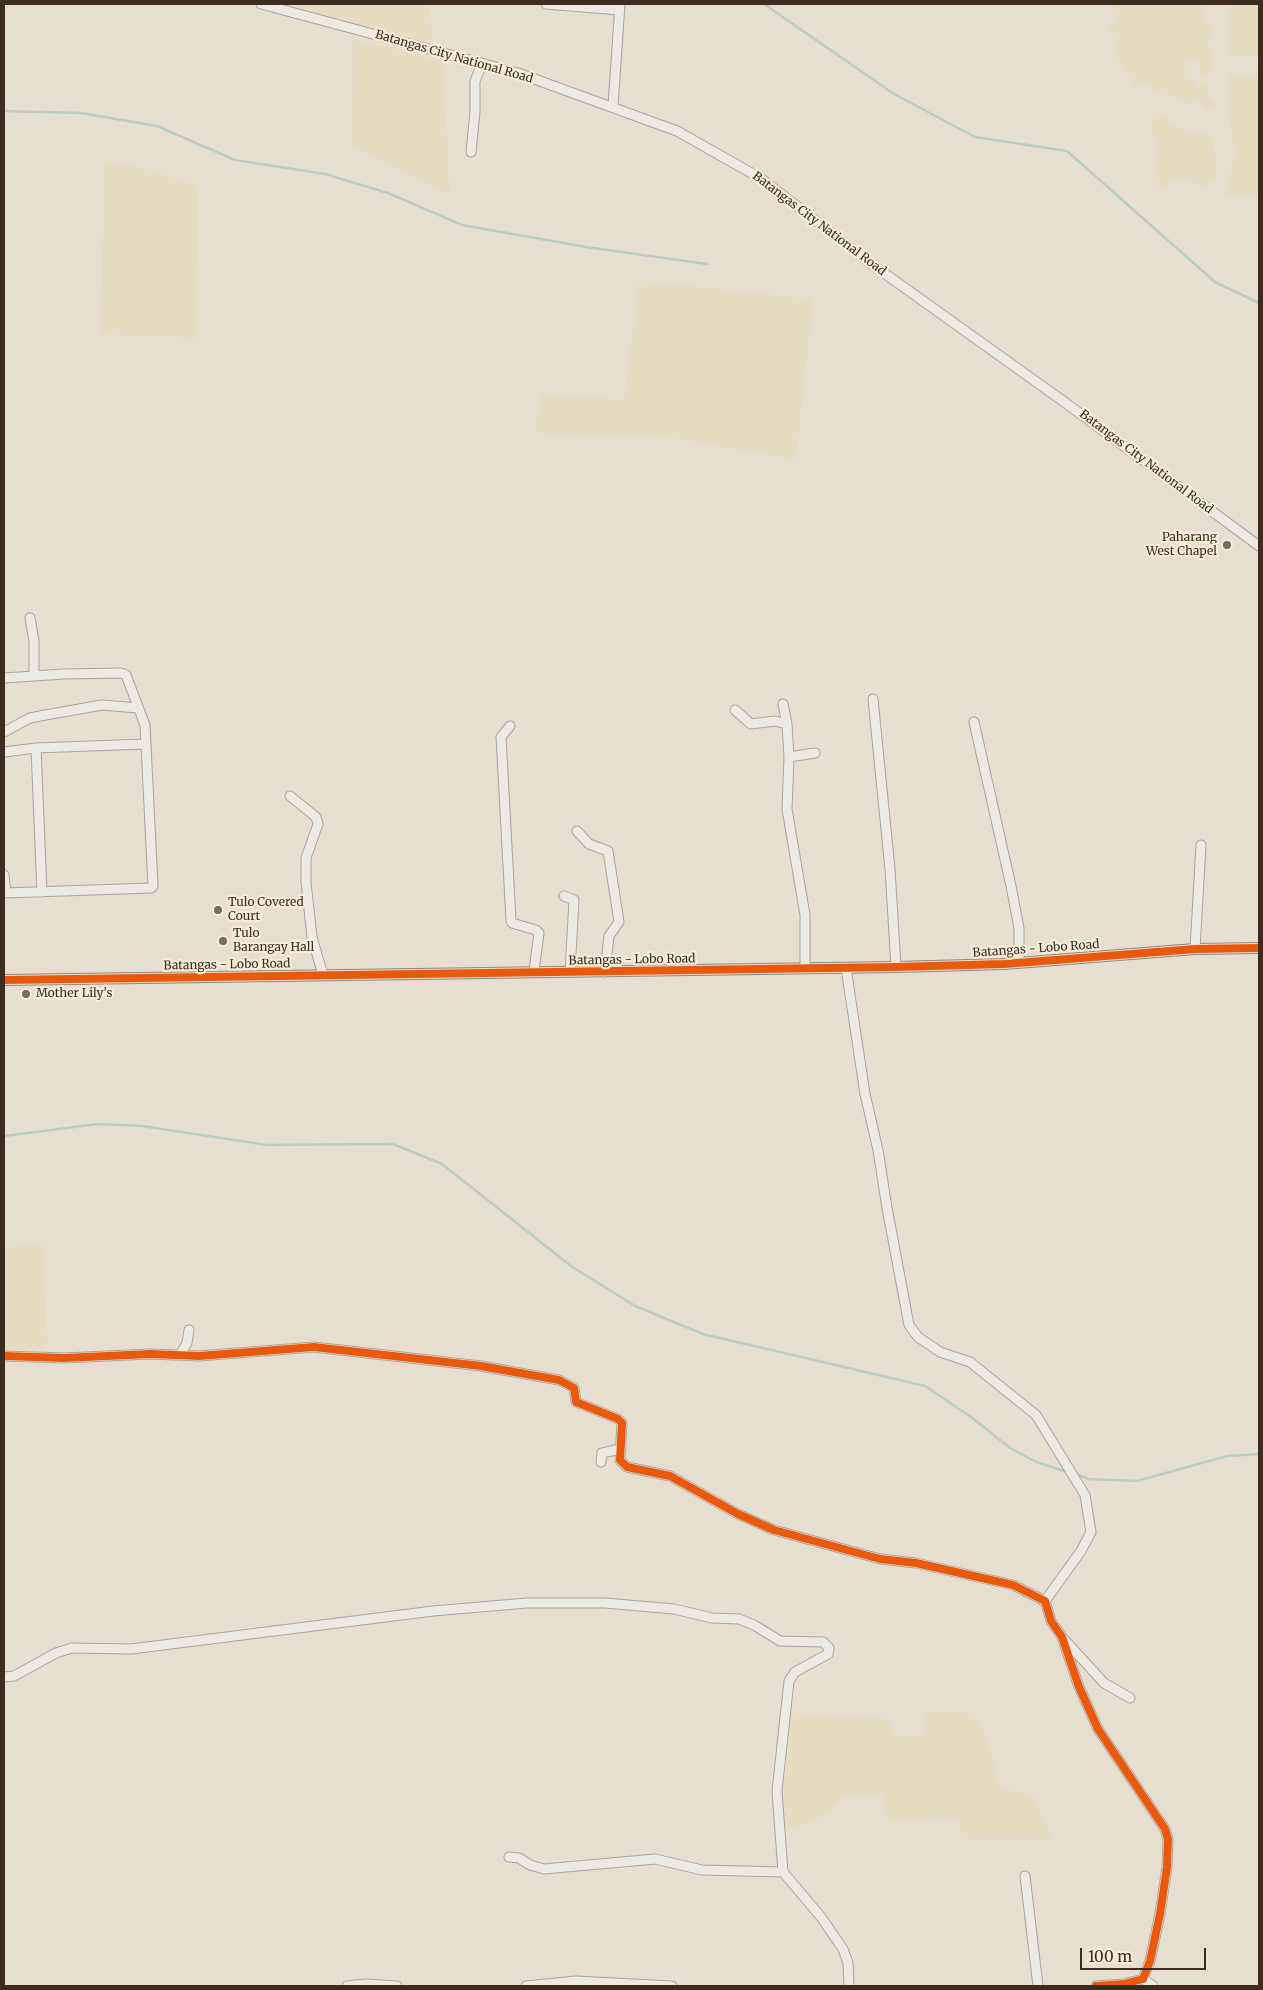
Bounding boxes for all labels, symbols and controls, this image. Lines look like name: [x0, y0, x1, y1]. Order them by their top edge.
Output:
street label: Batangas City National Road: [373, 28, 535, 86]
street label: Batangas City National Road: [749, 169, 889, 279]
street label: Batangas City National Road: [1076, 407, 1216, 517]
place label: Paharang West Chapel: [1146, 531, 1217, 559]
marker: Paharang West Chapel: [1221, 539, 1233, 551]
place label: Tulo Covered Court: [228, 896, 304, 924]
marker: Tulo Covered Court: [212, 904, 224, 916]
place label: Tulo Barangay Hall: [233, 927, 314, 955]
marker: Tulo Barangay Hall: [217, 935, 229, 947]
street label: Batangas - Lobo Road: [972, 937, 1100, 961]
street label: Batangas - Lobo Road: [568, 952, 696, 968]
street label: Batangas - Lobo Road: [163, 957, 291, 973]
place label: Mother Lily's: [36, 987, 112, 1001]
marker: Mother Lily's: [20, 988, 32, 1000]
scale bar: [1083, 1938, 1209, 1970]
text: 100 m: [1088, 1947, 1132, 1966]

